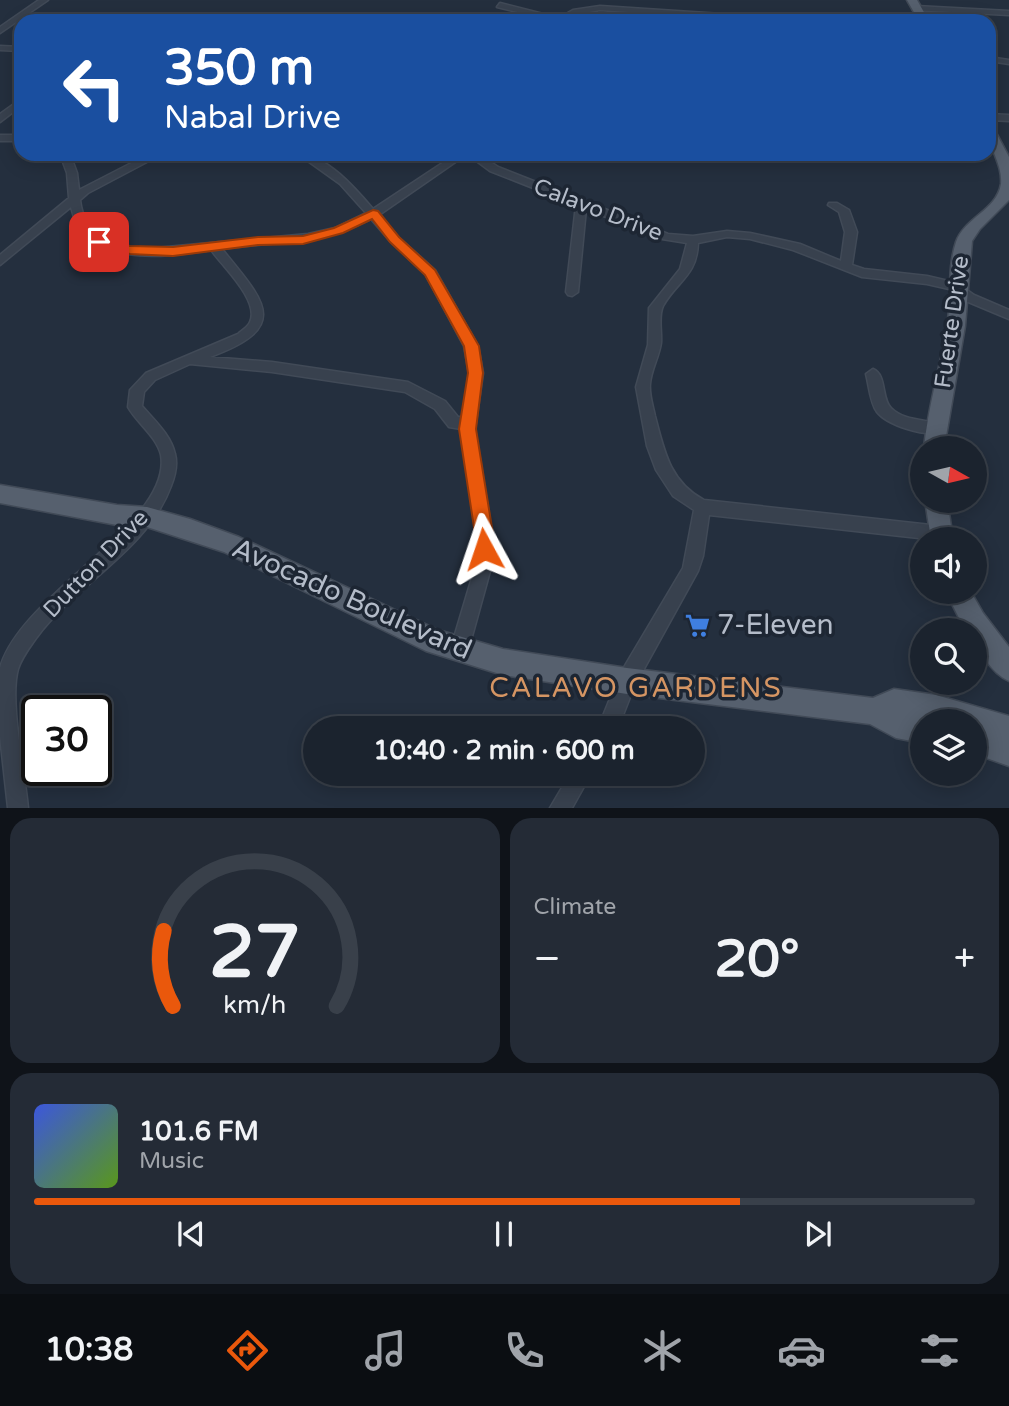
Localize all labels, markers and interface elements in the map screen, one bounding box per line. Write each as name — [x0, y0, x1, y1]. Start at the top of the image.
text: 350 m — [164, 39, 314, 98]
icon: left — [49, 42, 140, 133]
text: Nabal Drive — [164, 99, 341, 137]
street label: Calavo Drive — [529, 173, 667, 247]
pin — [69, 212, 129, 272]
icon: arrive — [80, 223, 118, 261]
street label: Fuerte Drive — [929, 254, 975, 390]
north arrow — [910, 436, 987, 513]
map controls — [910, 436, 987, 786]
street label: Dutton Drive — [38, 504, 154, 624]
position arrow — [447, 512, 521, 586]
button: sound — [910, 527, 987, 604]
street label: Avocado Boulevard — [227, 531, 477, 667]
place label: 7-Eleven — [717, 608, 834, 642]
supermarket icon: 7-Eleven — [683, 611, 711, 639]
button: search — [910, 618, 987, 695]
district label: CALAVO GARDENS — [489, 671, 783, 705]
speed limit sign: 30 — [21, 695, 112, 786]
button: layers — [910, 709, 987, 786]
text: 10:40 · 2 min · 600 m — [373, 735, 635, 766]
text: Climate — [534, 893, 616, 921]
text: 27 — [209, 910, 300, 998]
text: 20° — [715, 928, 800, 991]
text: − — [534, 936, 561, 982]
text: + — [954, 936, 975, 982]
text: km/h — [223, 990, 286, 1020]
text: 101.6 FM — [139, 1116, 259, 1147]
text: Music — [139, 1147, 204, 1175]
icon: previous — [172, 1215, 210, 1253]
icon: pause — [485, 1215, 523, 1253]
icon: next — [799, 1215, 837, 1253]
icon: directions — [223, 1326, 272, 1375]
icon: music — [361, 1326, 410, 1375]
icon: phone — [500, 1326, 549, 1375]
icon: climate — [638, 1326, 687, 1375]
icon: car — [777, 1326, 826, 1375]
icon: filters — [915, 1326, 964, 1375]
text: 10:38 — [45, 1331, 133, 1369]

